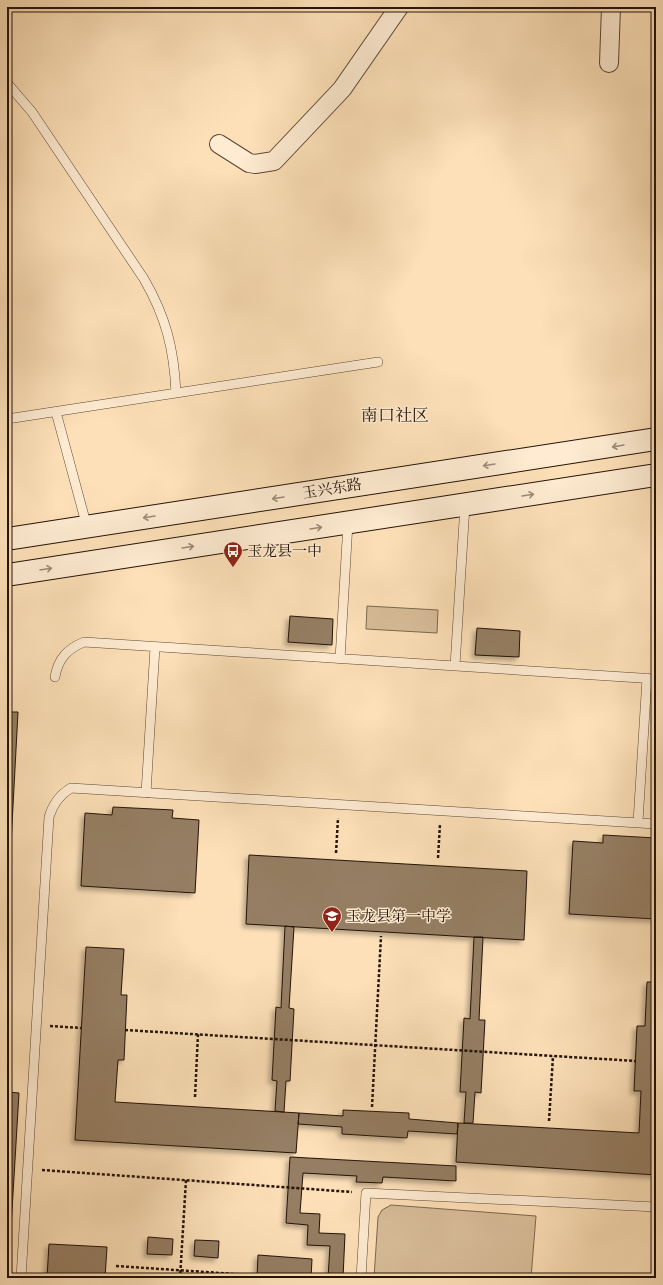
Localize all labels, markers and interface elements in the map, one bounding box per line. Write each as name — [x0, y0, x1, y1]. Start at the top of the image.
district label: 南口社区 — [361, 405, 429, 427]
one-way arrow — [611, 442, 624, 450]
one-way arrow — [483, 461, 496, 469]
street label: 玉兴东路 — [301, 475, 363, 503]
one-way arrow — [521, 491, 534, 499]
one-way arrow — [271, 494, 284, 502]
one-way arrow — [143, 513, 156, 521]
one-way arrow — [310, 524, 323, 532]
bus stop icon: 玉龙县一中 — [222, 540, 244, 568]
place label: 玉龙县一中 — [247, 542, 322, 561]
one-way arrow — [181, 543, 194, 551]
one-way arrow — [39, 565, 52, 573]
school or university icon: 玉龙县第一中学 — [321, 905, 343, 933]
place label: 玉龙县第一中学 — [346, 907, 451, 926]

